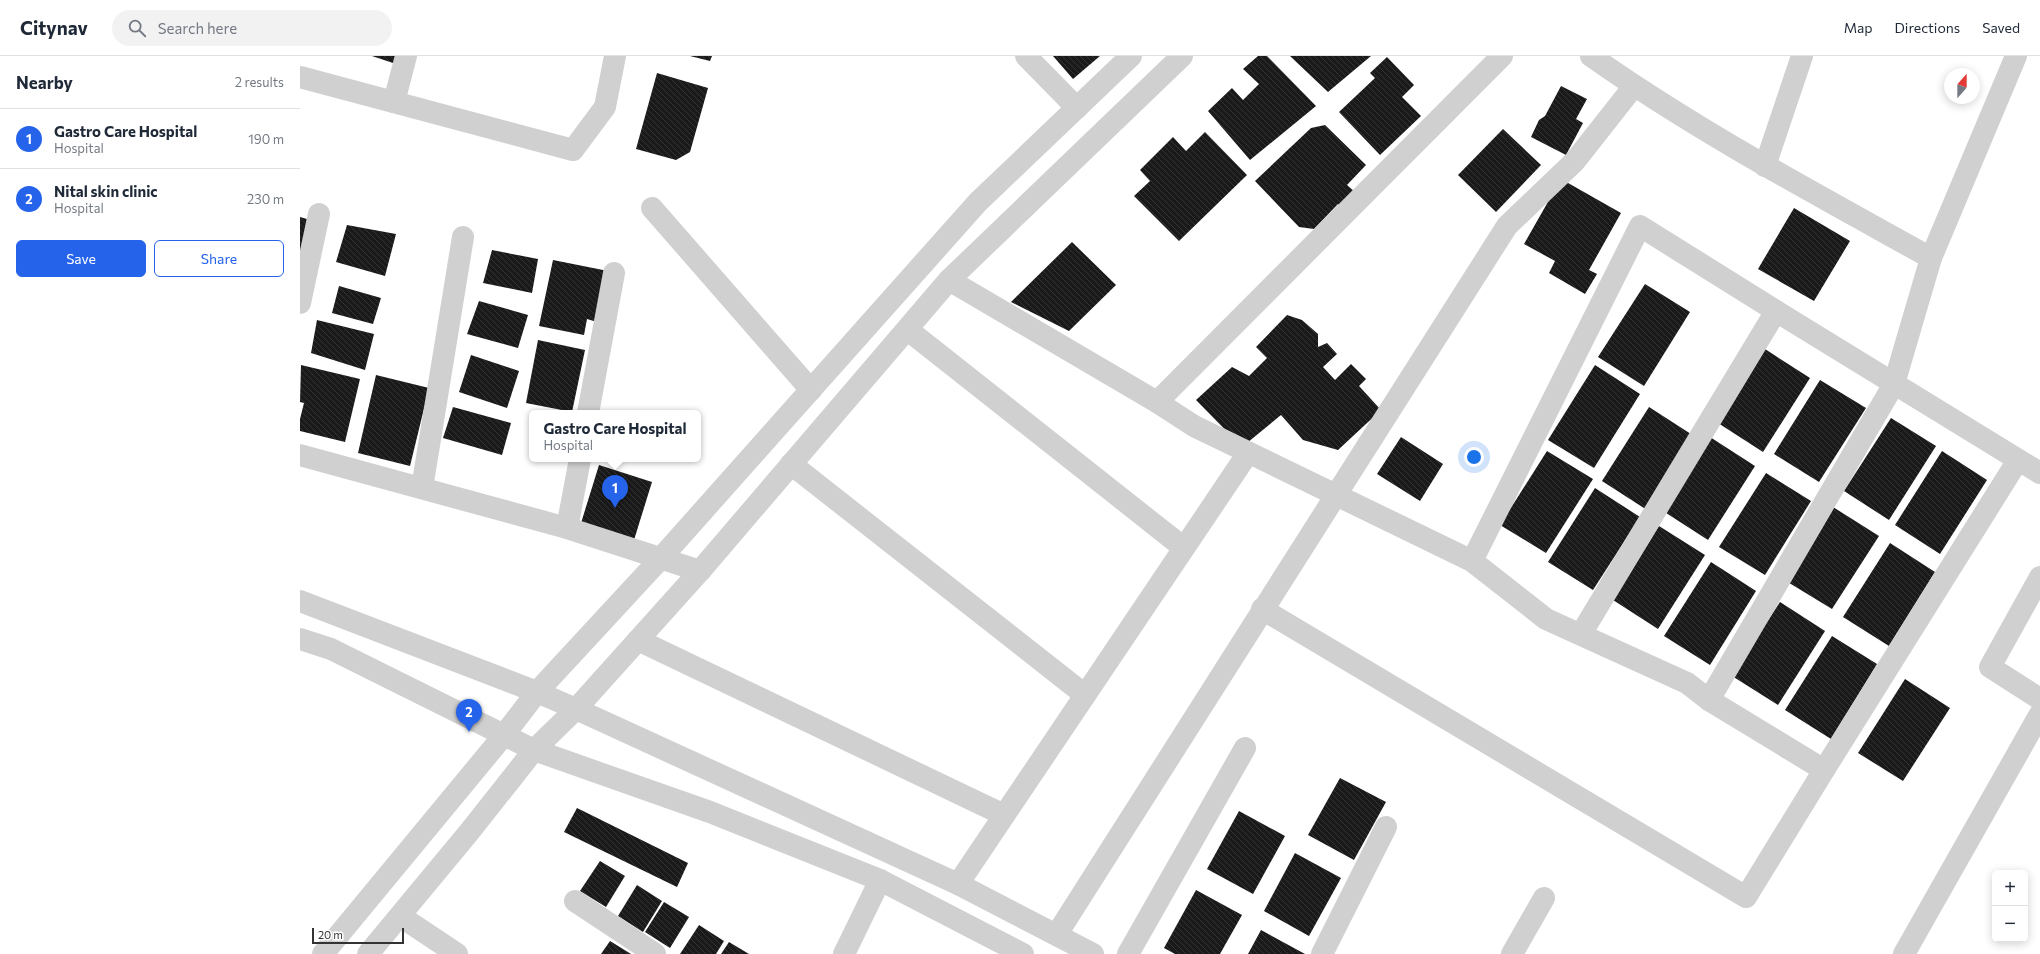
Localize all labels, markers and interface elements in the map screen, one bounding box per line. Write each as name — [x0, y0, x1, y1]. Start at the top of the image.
search box — [112, 10, 392, 46]
text: Citynav — [20, 16, 88, 39]
icon: search — [126, 17, 148, 39]
text: Search here — [158, 19, 237, 37]
text: Map — [1844, 19, 1873, 36]
text: Directions — [1895, 19, 1960, 36]
text: Saved — [1982, 19, 2020, 36]
north arrow — [1944, 68, 1980, 104]
text: Nearby — [16, 72, 73, 93]
text: 2 results — [235, 74, 284, 90]
text: Gastro Care Hospital — [54, 122, 197, 140]
text: 1 — [26, 131, 32, 147]
text: 190 m — [248, 131, 284, 147]
text: Hospital — [54, 140, 104, 156]
text: Nital skin clinic — [54, 182, 158, 200]
text: 2 — [25, 191, 33, 207]
text: 230 m — [247, 191, 284, 207]
text: Hospital — [54, 200, 104, 216]
button: Save — [16, 240, 146, 277]
button: Share — [154, 240, 284, 277]
popup — [529, 410, 701, 462]
text: Gastro Care Hospital — [543, 419, 687, 437]
text: Hospital — [543, 437, 593, 453]
your location — [1464, 447, 1484, 467]
pin: 1 — [602, 475, 628, 508]
pin: 2 — [456, 699, 482, 732]
map controls — [1992, 870, 2028, 942]
button: + — [1992, 870, 2028, 906]
button: − — [1992, 906, 2028, 942]
scale bar — [312, 926, 404, 945]
text: 20 m — [318, 928, 343, 941]

